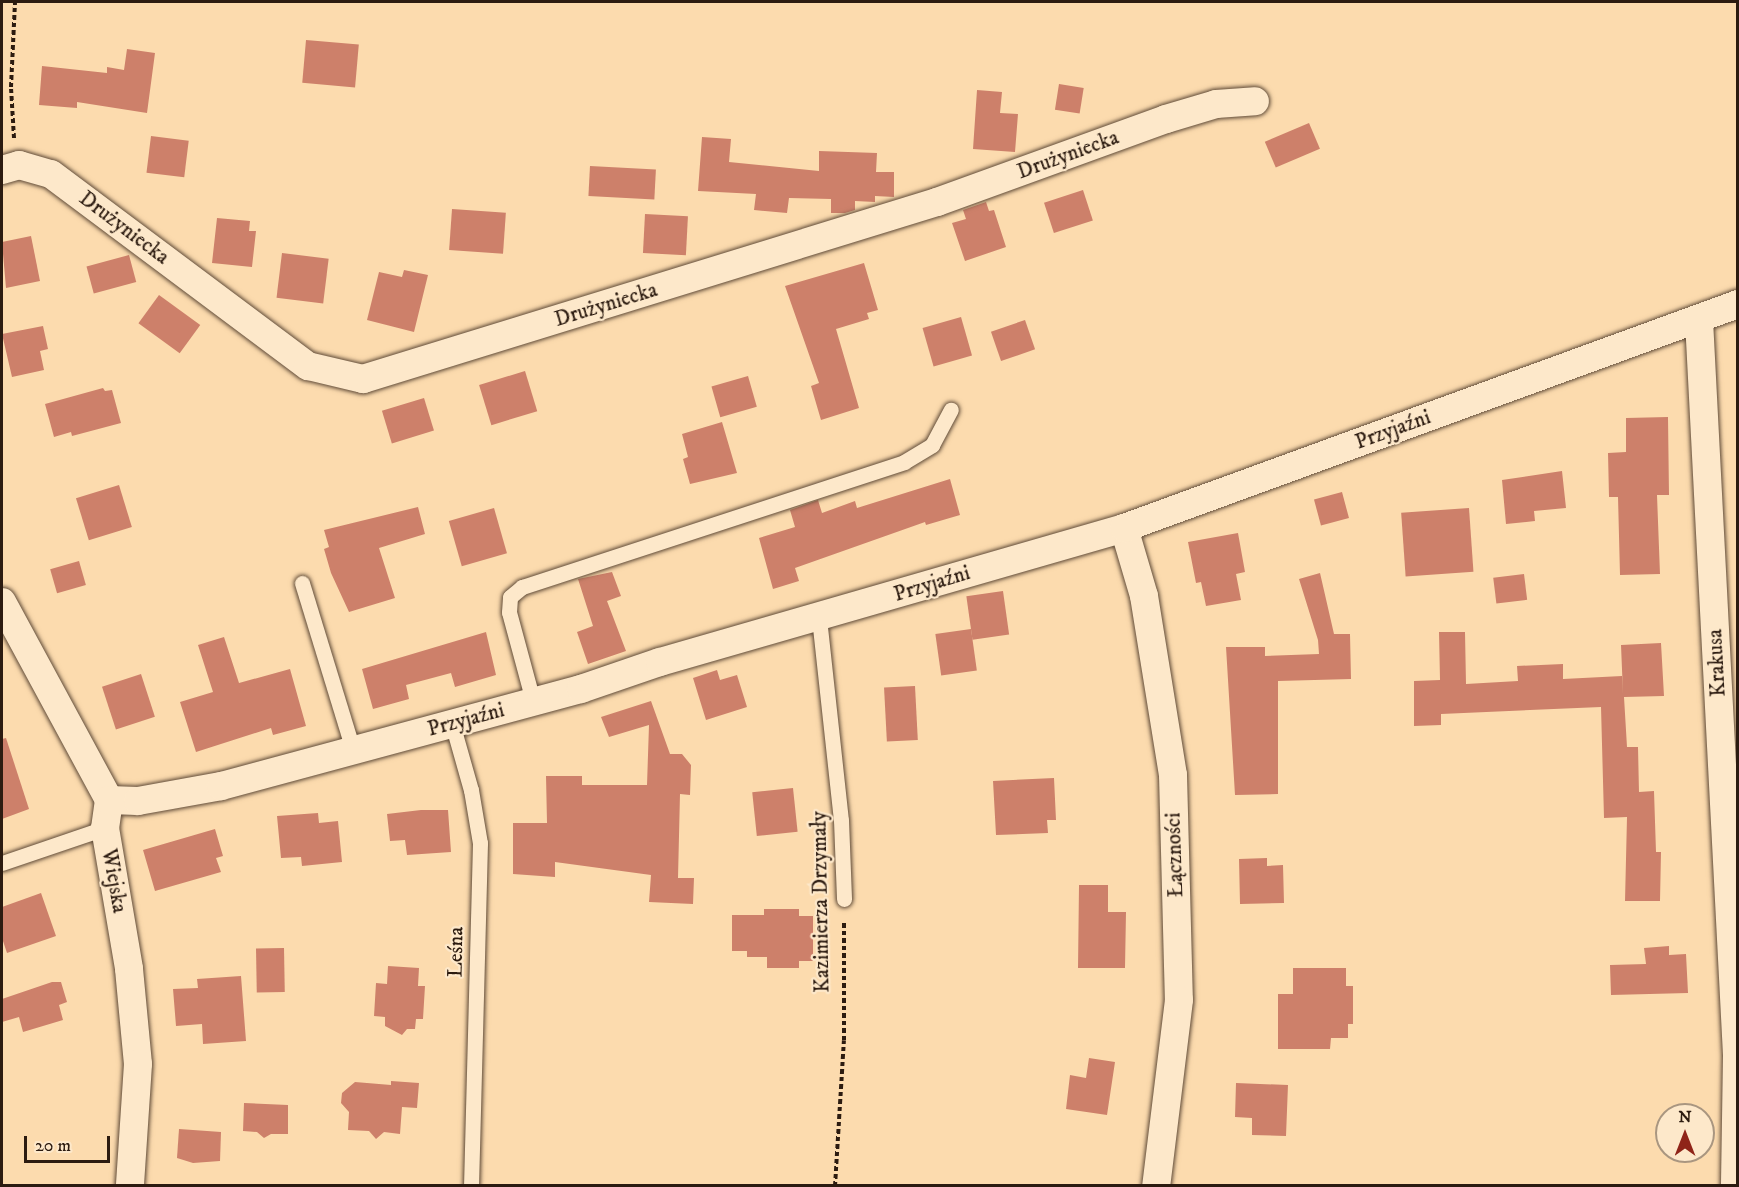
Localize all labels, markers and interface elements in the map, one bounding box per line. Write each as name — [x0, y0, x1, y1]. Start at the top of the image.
street label: Drużyniecka — [1014, 125, 1122, 185]
street label: Drużyniecka — [74, 186, 174, 270]
street label: Drużyniecka — [552, 277, 660, 333]
street label: Przyjaźni — [1352, 405, 1434, 455]
street label: Przyjaźni — [891, 560, 973, 608]
street label: Krakusa — [1703, 628, 1731, 698]
street label: Przyjaźni — [425, 698, 507, 742]
street label: Kazimierza Drzymały — [807, 811, 835, 993]
street label: Łączności — [1161, 812, 1189, 898]
street label: Wiejska — [96, 847, 132, 915]
street label: Leśna — [443, 926, 469, 978]
north arrow — [1655, 1103, 1715, 1163]
text: N — [1678, 1107, 1692, 1127]
scale bar — [27, 1124, 112, 1162]
text: 20 m — [35, 1135, 71, 1157]

